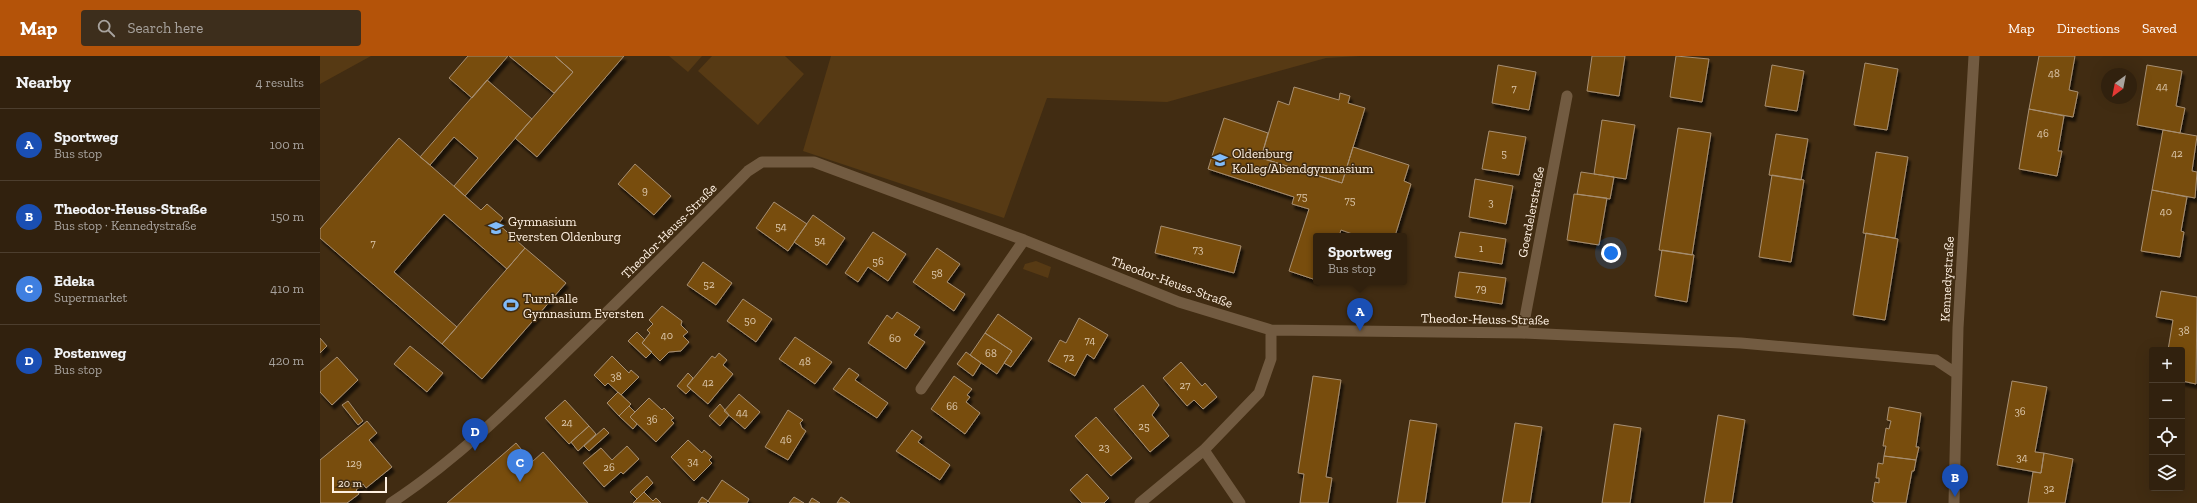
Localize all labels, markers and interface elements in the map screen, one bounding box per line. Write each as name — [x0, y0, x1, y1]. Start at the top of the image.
search box — [81, 10, 361, 46]
text: Map — [20, 17, 57, 40]
icon: search — [95, 17, 117, 39]
text: Search here — [127, 19, 203, 37]
text: Map — [2008, 20, 2035, 37]
text: Directions — [2057, 20, 2120, 37]
text: Saved — [2142, 20, 2177, 37]
house number: 48 — [2048, 67, 2060, 80]
north arrow — [2101, 68, 2137, 104]
text: Nearby — [16, 72, 71, 92]
text: 4 results — [256, 75, 304, 90]
house number: 44 — [2156, 80, 2168, 93]
house number: 7 — [1511, 82, 1517, 95]
house number: 46 — [2037, 127, 2049, 140]
text: Sportweg — [54, 128, 118, 146]
text: A — [25, 137, 33, 152]
text: 100 m — [270, 137, 304, 152]
text: Bus stop — [54, 146, 102, 161]
place label: Oldenburg Kolleg/Abendgymnasium — [1232, 146, 1374, 176]
house number: 5 — [1501, 147, 1507, 160]
house number: 42 — [2171, 147, 2183, 160]
school or university icon: Oldenburg Kolleg/Abendgymnasium — [1211, 151, 1229, 169]
street label: Goerdelerstraße — [1515, 165, 1547, 259]
street label: Theodor-Heuss-Straße — [618, 180, 720, 282]
house number: 9 — [642, 184, 648, 197]
house number: 75 — [1297, 190, 1308, 203]
house number: 75 — [1345, 194, 1356, 207]
house number: 3 — [1488, 196, 1494, 209]
text: Theodor-Heuss-Straße — [54, 200, 207, 218]
house number: 40 — [2160, 205, 2172, 218]
text: B — [25, 209, 33, 224]
text: 150 m — [271, 209, 304, 224]
place label: Gymnasium Eversten Oldenburg — [508, 214, 621, 244]
text: Bus stop · Kennedystraße — [54, 218, 196, 233]
school or university icon: Gymnasium Eversten Oldenburg — [487, 219, 505, 237]
house number: 54 — [775, 220, 787, 233]
popup — [1313, 233, 1407, 285]
house number: 54 — [814, 234, 826, 247]
street label: Kennedystraße — [1937, 236, 1957, 322]
house number: 7 — [370, 237, 376, 250]
house number: 1 — [1479, 242, 1484, 255]
house number: 73 — [1193, 243, 1203, 256]
text: Sportweg — [1328, 243, 1392, 261]
your location — [1601, 243, 1621, 263]
street label: Theodor-Heuss-Straße — [1109, 253, 1235, 311]
house number: 56 — [872, 255, 884, 268]
text: Bus stop — [1328, 261, 1376, 276]
house number: 58 — [931, 267, 943, 280]
text: Edeka — [54, 272, 95, 290]
house number: 52 — [703, 278, 715, 291]
text: C — [25, 281, 33, 296]
text: 410 m — [270, 281, 304, 296]
house number: 79 — [1475, 282, 1487, 295]
text: Supermarket — [54, 290, 127, 305]
place label: Turnhalle Gymnasium Eversten — [523, 291, 645, 321]
sports icon: Turnhalle Gymnasium Eversten — [502, 296, 520, 314]
pin: A — [1347, 298, 1373, 331]
street label: Theodor-Heuss-Straße — [1421, 310, 1549, 328]
house number: 50 — [744, 314, 756, 327]
house number: 38 — [2178, 324, 2190, 337]
house number: 40 — [661, 329, 673, 342]
house number: 60 — [889, 332, 901, 345]
house number: 74 — [1085, 334, 1095, 347]
text: Postenweg — [54, 344, 126, 362]
house number: 68 — [985, 347, 997, 360]
map controls — [2149, 347, 2185, 491]
button: + — [2149, 347, 2185, 383]
house number: 72 — [1064, 351, 1075, 364]
text: D — [24, 353, 34, 368]
text: 420 m — [269, 353, 304, 368]
house number: 48 — [799, 355, 811, 368]
text: Bus stop — [54, 362, 102, 377]
house number: 38 — [610, 370, 622, 383]
house number: 42 — [702, 376, 714, 389]
house number: 27 — [1180, 379, 1190, 392]
button: − — [2149, 383, 2185, 419]
house number: 66 — [946, 400, 958, 413]
house number: 36 — [2014, 405, 2026, 418]
house number: 44 — [736, 406, 748, 419]
house number: 36 — [646, 413, 658, 426]
house number: 24 — [561, 416, 573, 429]
pin: D — [462, 418, 488, 451]
button: locate — [2149, 419, 2185, 455]
house number: 25 — [1138, 420, 1150, 433]
house number: 46 — [780, 433, 792, 446]
house number: 23 — [1098, 441, 1110, 454]
pin: C — [507, 449, 533, 482]
house number: 34 — [2016, 451, 2028, 464]
house number: 34 — [687, 455, 699, 468]
button: layers — [2149, 455, 2185, 491]
house number: 129 — [346, 457, 362, 470]
house number: 26 — [603, 461, 615, 474]
pin: B — [1942, 464, 1968, 497]
scale bar — [332, 475, 387, 494]
text: 20 m — [338, 477, 362, 490]
house number: 32 — [2043, 482, 2055, 495]

